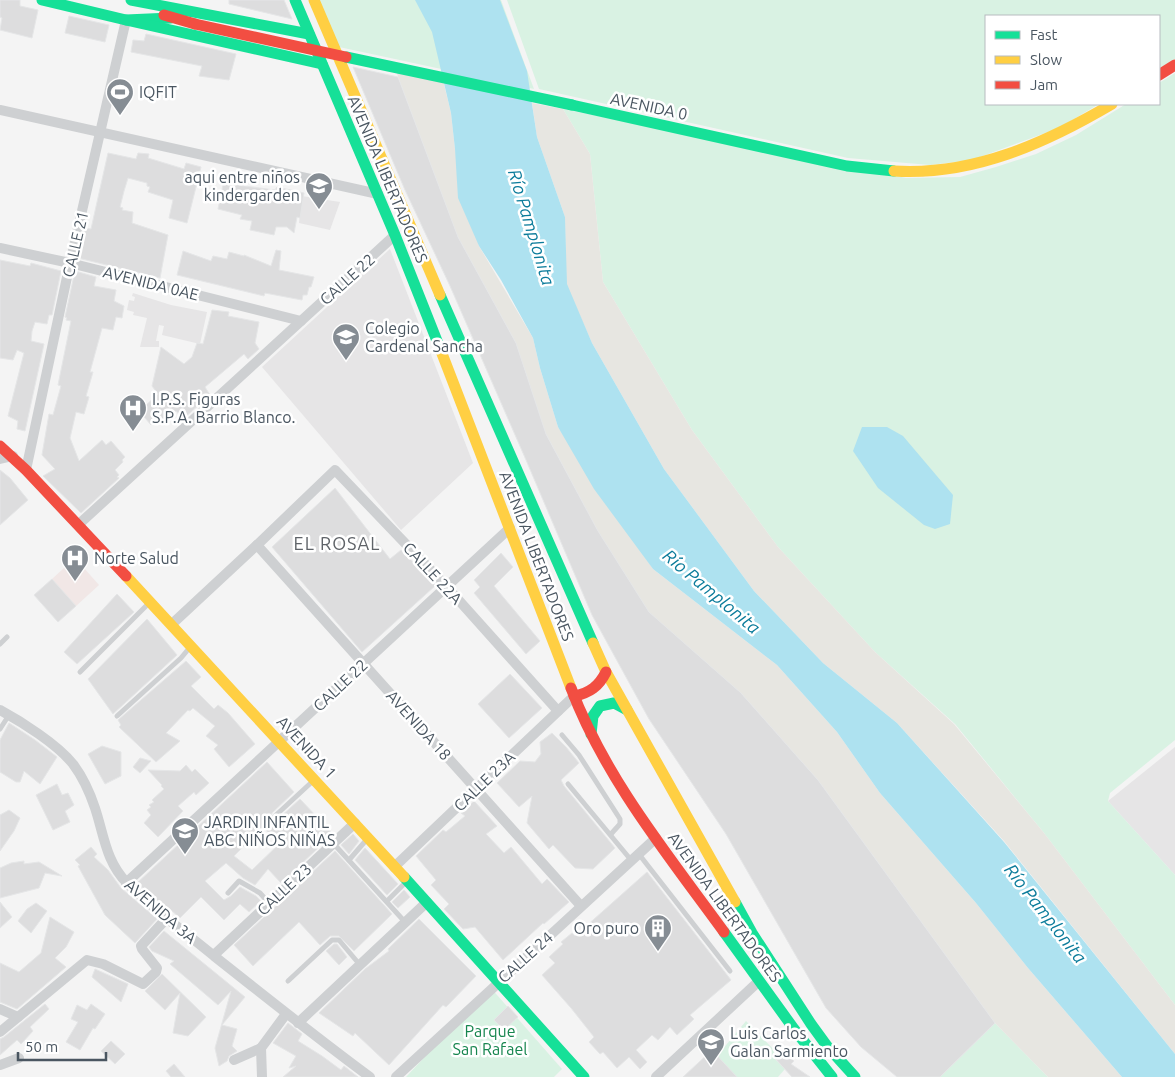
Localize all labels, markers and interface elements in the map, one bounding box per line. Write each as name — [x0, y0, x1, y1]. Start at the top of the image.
legend — [985, 15, 1160, 105]
text: Fast — [1030, 26, 1058, 43]
text: Slow — [1030, 51, 1063, 68]
text: Jam — [1030, 76, 1058, 93]
sports icon: IQFIT — [105, 77, 135, 116]
place label: IQFIT — [139, 83, 177, 101]
street label: AVENIDA 0 — [609, 89, 689, 123]
street label: AVENIDA LIBERTADORES — [345, 93, 431, 265]
water label: Río Pamplonita — [505, 167, 559, 288]
place label: aqui entre niños kindergarden — [184, 168, 300, 204]
school or university icon: aqui entre niños kindergarden — [304, 171, 334, 210]
street label: CALLE 21 — [59, 209, 91, 279]
street label: CALLE 22 — [316, 250, 378, 308]
street label: AVENIDA 0AE — [101, 262, 201, 304]
place label: Colegio Cardenal Sancha — [365, 319, 483, 355]
school or university icon: Colegio Cardenal Sancha — [331, 322, 361, 361]
place label: I.P.S. Figuras S.P.A. Barrio Blanco. — [152, 390, 295, 426]
hospital icon: I.P.S. Figuras S.P.A. Barrio Blanco. — [118, 393, 148, 432]
street label: AVENIDA LIBERTADORES — [496, 469, 578, 643]
district label: EL ROSAL — [294, 533, 380, 553]
street label: CALLE 22A — [400, 538, 467, 608]
hospital icon: Norte Salud — [60, 543, 90, 582]
water label: Río Pamplonita — [660, 545, 765, 637]
place label: Norte Salud — [94, 549, 179, 567]
street label: CALLE 22 — [309, 655, 371, 715]
street label: AVENIDA 18 — [383, 686, 455, 764]
street label: AVENIDA 1 — [274, 712, 340, 782]
street label: CALLE 23A — [450, 747, 519, 815]
place label: JARDIN INFANTIL ABC NIÑOS NIÑAS — [204, 813, 335, 849]
school or university icon: JARDIN INFANTIL ABC NIÑOS NIÑAS — [170, 816, 200, 855]
street label: AVENIDA LIBERTADORES — [665, 829, 785, 985]
street label: CALLE 23 — [253, 859, 315, 919]
water label: Río Pamplonita — [1001, 860, 1091, 967]
street label: AVENIDA 3A — [122, 875, 201, 947]
building icon: Oro puro — [643, 913, 673, 952]
place label: Oro puro — [574, 919, 639, 937]
street label: CALLE 24 — [494, 928, 556, 986]
park label: Parque San Rafael — [453, 1022, 527, 1058]
place label: Luis Carlos Galan Sarmiento — [730, 1024, 848, 1060]
school or university icon: Luis Carlos Galan Sarmiento — [696, 1027, 726, 1066]
scale bar — [18, 1030, 105, 1062]
text: 50 m — [25, 1038, 58, 1055]

